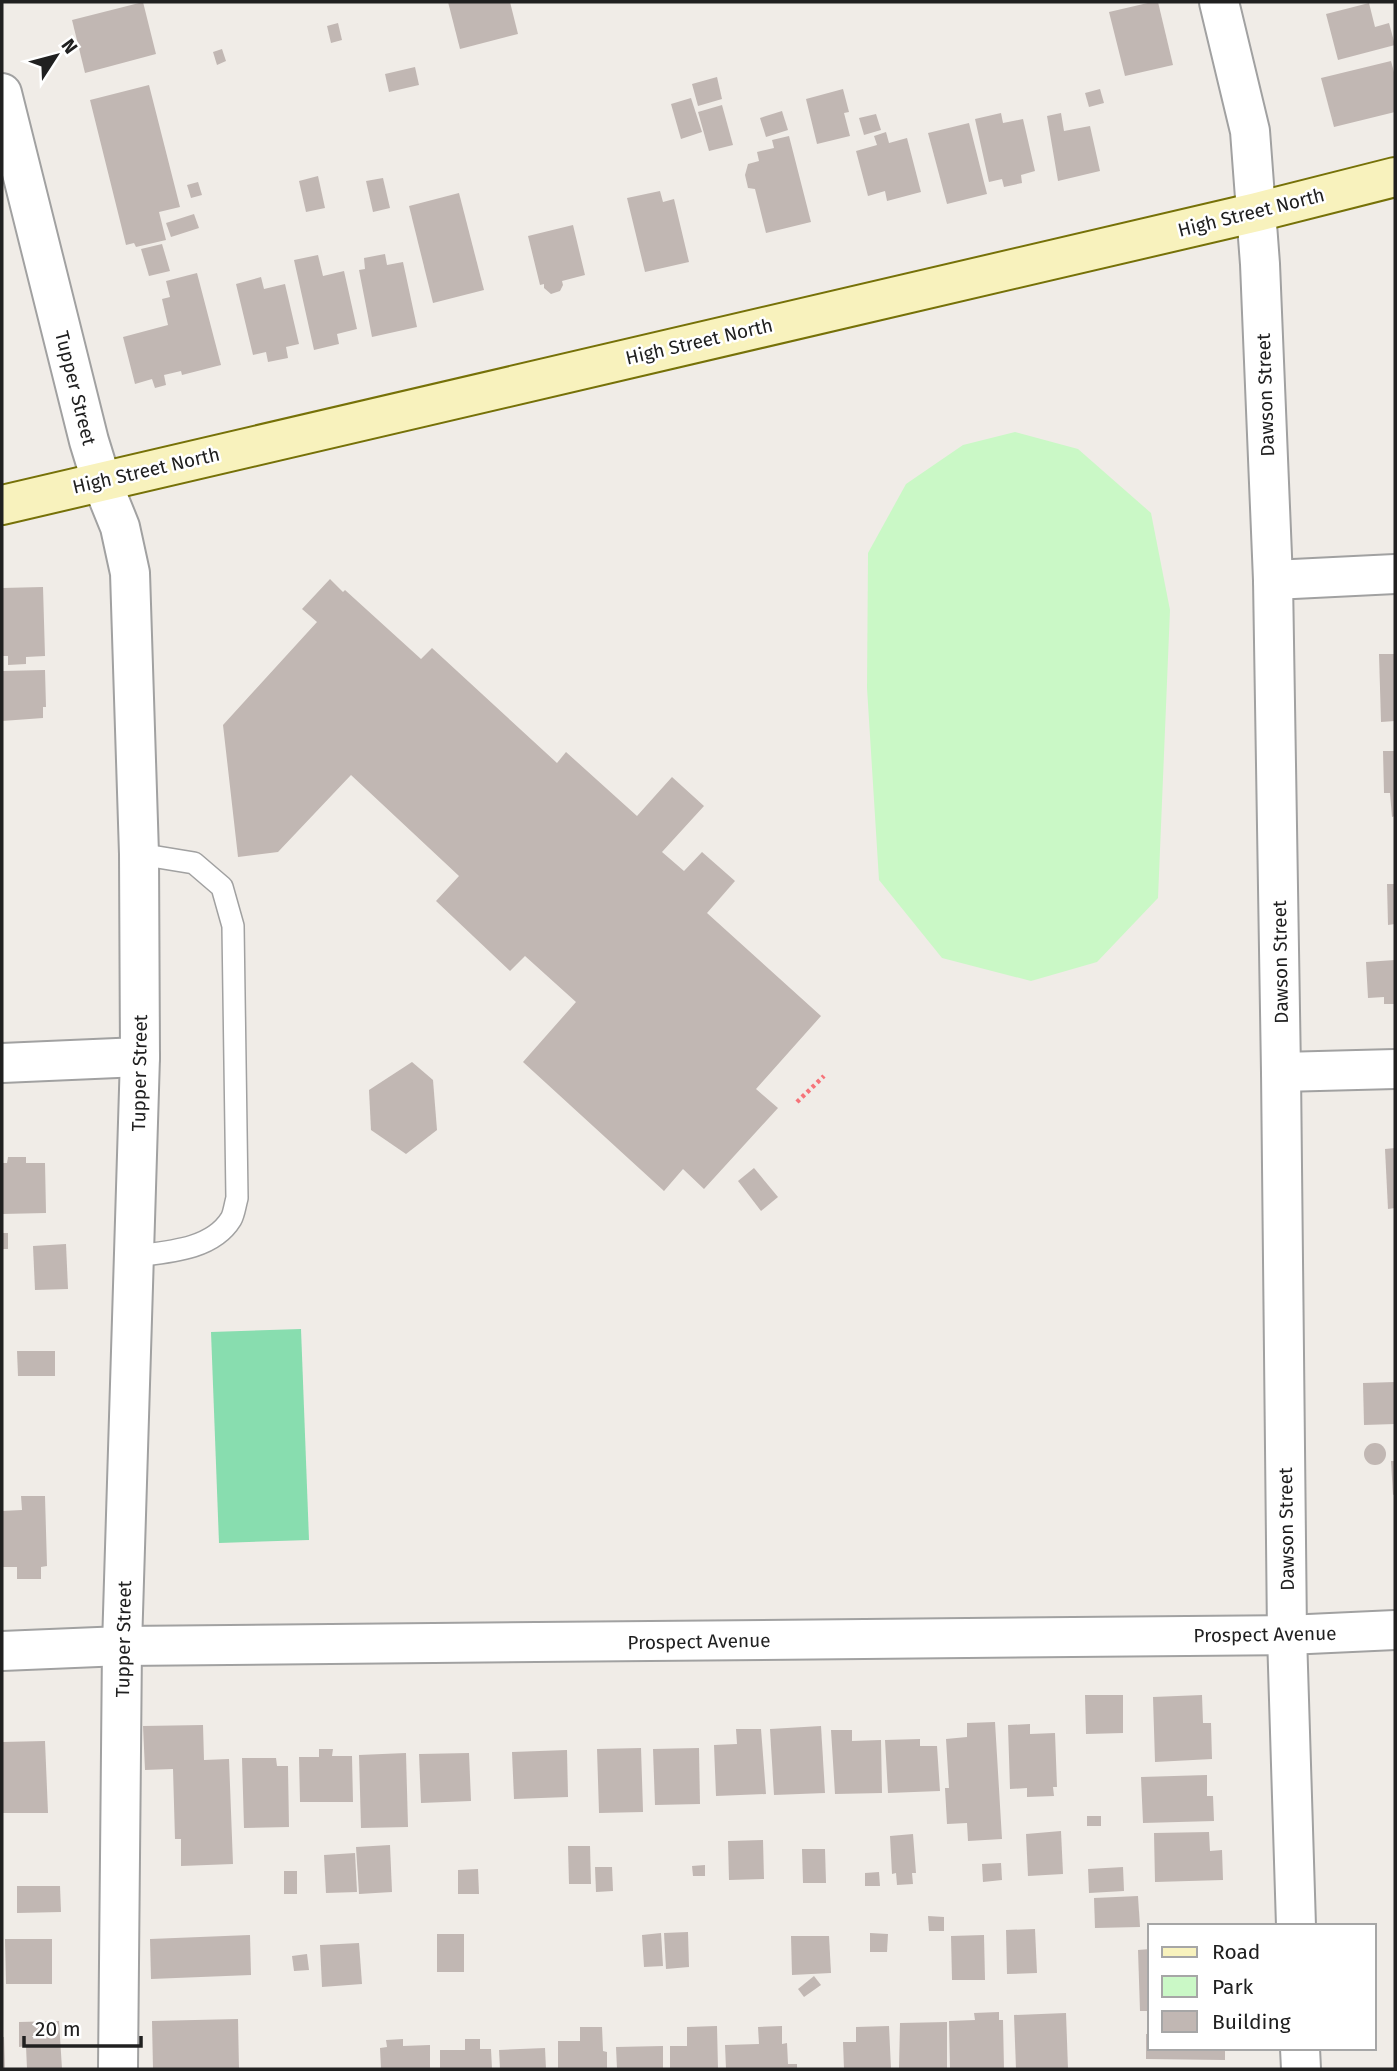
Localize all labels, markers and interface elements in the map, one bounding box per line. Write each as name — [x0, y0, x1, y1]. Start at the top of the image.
north arrow — [21, 21, 91, 91]
text: N — [56, 34, 82, 58]
street label: High Street North — [1175, 183, 1327, 242]
street label: High Street North — [623, 313, 775, 370]
street label: Tupper Street — [50, 329, 101, 448]
street label: Dawson Street — [1252, 333, 1279, 457]
street label: High Street North — [70, 442, 222, 499]
street label: Dawson Street — [1268, 900, 1293, 1024]
street label: Tupper Street — [127, 1014, 152, 1132]
street label: Dawson Street — [1274, 1467, 1299, 1591]
street label: Tupper Street — [111, 1580, 136, 1698]
street label: Prospect Avenue — [1193, 1622, 1337, 1647]
street label: Prospect Avenue — [627, 1629, 771, 1654]
legend — [1148, 1924, 1376, 2050]
text: Road — [1212, 1939, 1260, 1965]
text: Park — [1212, 1974, 1254, 2000]
scale bar — [24, 2004, 142, 2048]
text: Building — [1212, 2009, 1291, 2035]
text: 20 m — [35, 2016, 81, 2042]

